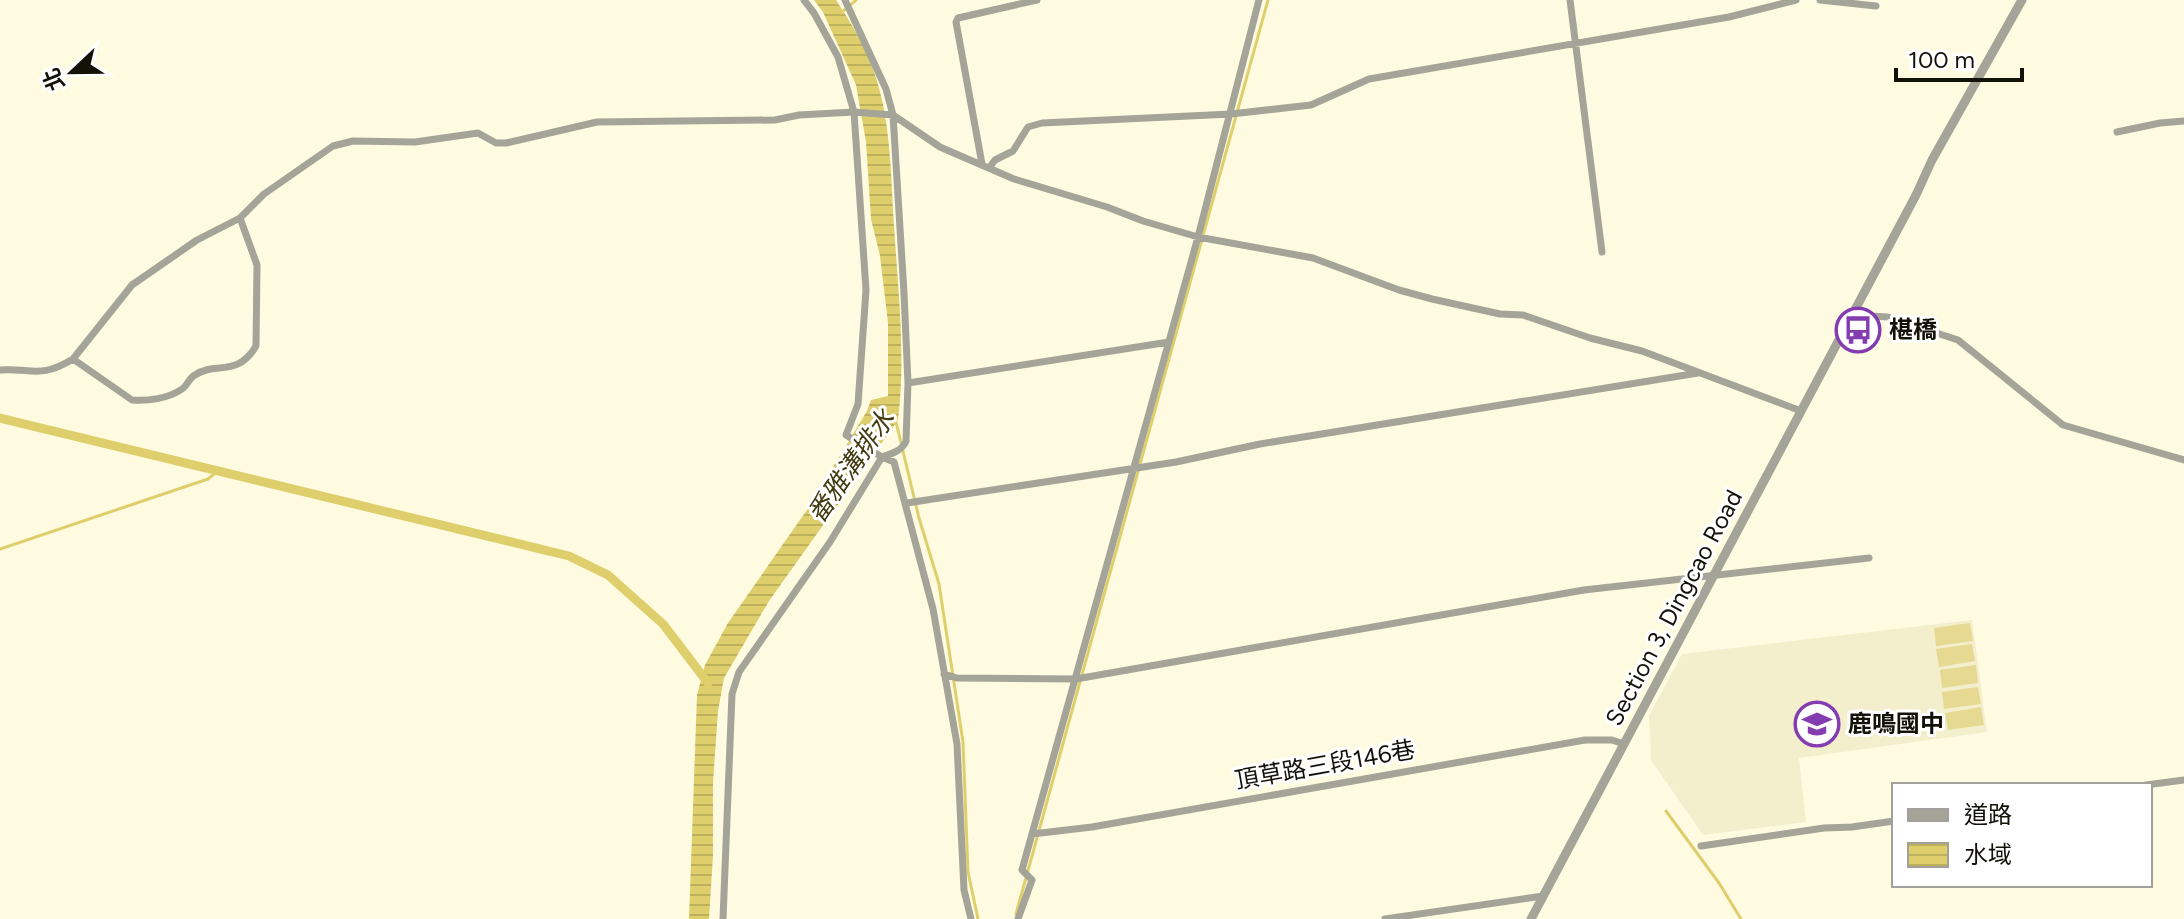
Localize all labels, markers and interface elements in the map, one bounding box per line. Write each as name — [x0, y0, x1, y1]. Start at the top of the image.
north arrow — [32, 32, 112, 112]
scale bar — [1896, 32, 2022, 82]
text: 100 m — [1908, 45, 1975, 74]
text: 北 — [37, 64, 71, 95]
bus stop icon: 椹橋 — [1834, 306, 1882, 354]
place label: 椹橋 — [1889, 315, 1937, 344]
water label: 番雅溝排水 — [801, 403, 902, 528]
street label: Section 3, Dingcao Road — [1599, 485, 1748, 731]
school or university icon: 鹿鳴國中 — [1793, 700, 1841, 748]
place label: 鹿鳴國中 — [1848, 709, 1944, 738]
street label: 頂草路三段146巷 — [1233, 734, 1417, 795]
legend — [1892, 783, 2152, 887]
text: 道路 — [1964, 800, 2012, 829]
text: 水域 — [1964, 840, 2012, 869]

